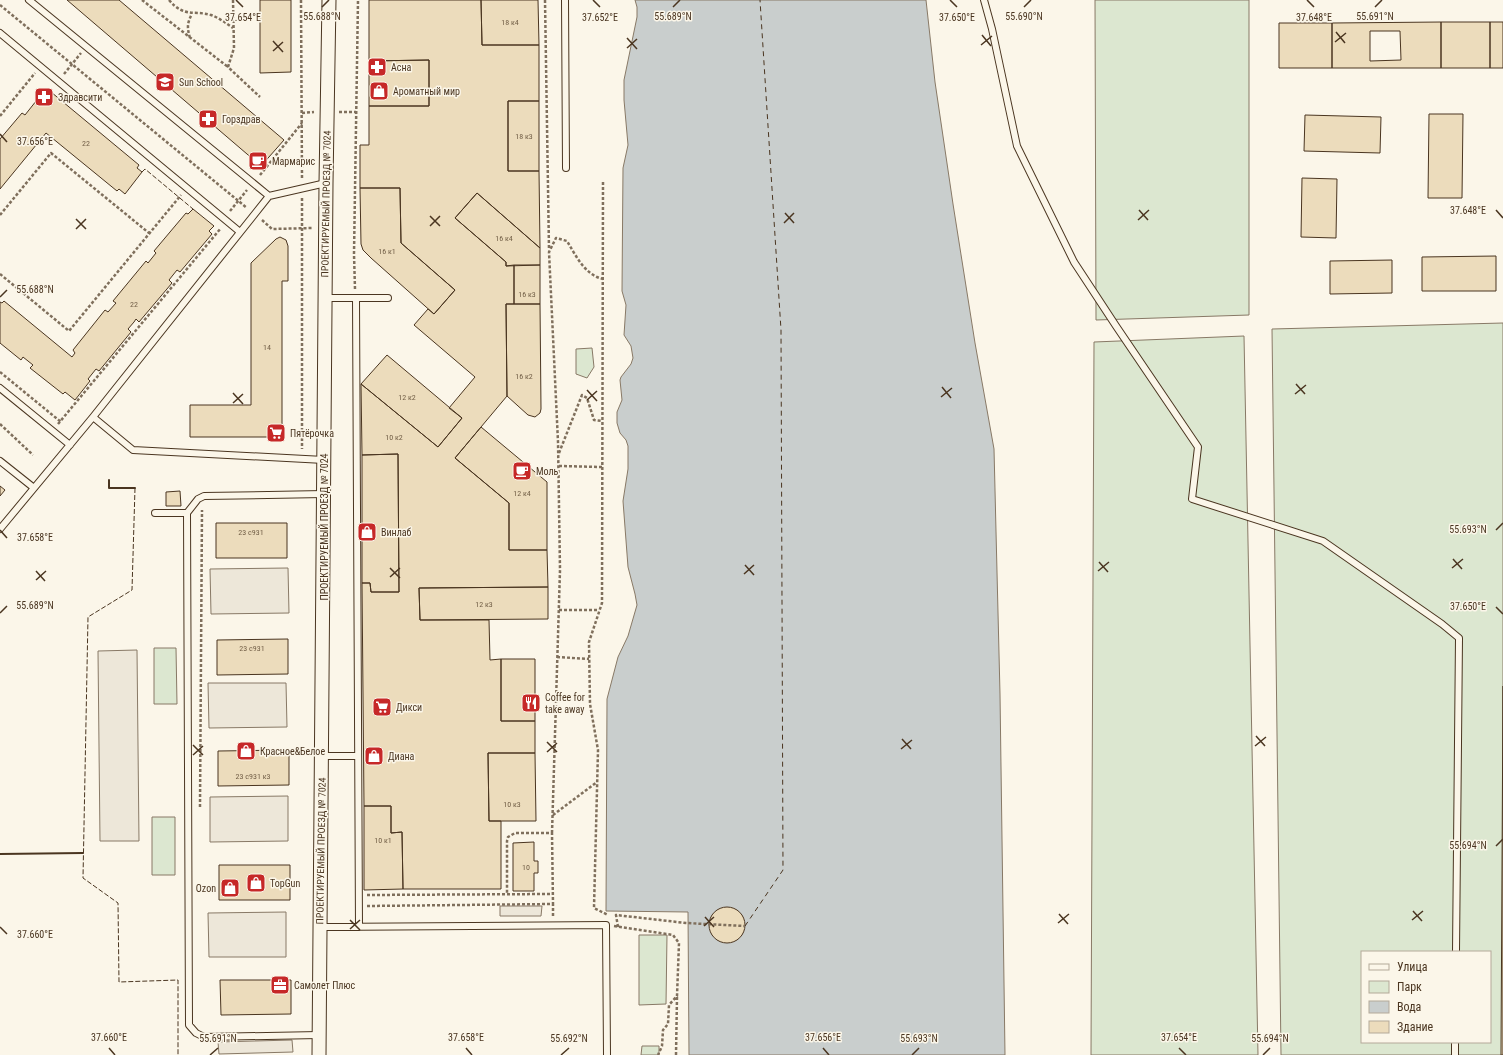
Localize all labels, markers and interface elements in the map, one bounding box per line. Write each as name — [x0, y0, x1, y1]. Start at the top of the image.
text: 55.688°N — [303, 11, 341, 22]
text: 55.689°N — [654, 11, 692, 22]
text: 55.690°N — [1005, 11, 1043, 22]
text: 55.691°N — [1356, 11, 1394, 22]
text: 37.654°E — [225, 12, 261, 23]
text: 37.652°E — [582, 12, 618, 23]
text: 37.650°E — [939, 12, 975, 23]
text: 37.648°E — [1296, 12, 1332, 23]
house number: 18 к4 — [501, 18, 519, 27]
pharmacy icon: Асна — [366, 56, 388, 78]
place label: Асна — [391, 62, 411, 73]
school or university icon: Sun School — [154, 71, 176, 93]
place label: Sun School — [179, 77, 223, 88]
shop icon: Ароматный мир — [368, 80, 390, 102]
pharmacy icon: Здравсити — [33, 86, 55, 108]
place label: Ароматный мир — [393, 86, 460, 97]
place label: Здравсити — [58, 92, 102, 103]
pharmacy icon: Горздрав — [197, 108, 219, 130]
place label: Горздрав — [222, 114, 261, 125]
street label: ПРОЕКТИРУЕМЫЙ ПРОЕЗД № 7024 — [318, 130, 333, 278]
house number: 18 к3 — [515, 132, 533, 141]
text: 37.656°E — [17, 136, 53, 147]
house number: 22 — [82, 139, 90, 148]
cafe icon: Мармарис — [247, 150, 269, 172]
place label: Мармарис — [272, 156, 316, 167]
text: 37.648°E — [1450, 205, 1486, 216]
house number: 16 к4 — [495, 234, 513, 243]
house number: 16 к1 — [378, 247, 396, 256]
text: 55.688°N — [16, 284, 54, 295]
house number: 16 к3 — [518, 290, 536, 299]
house number: 22 — [130, 300, 138, 309]
house number: 14 — [263, 343, 271, 352]
house number: 16 к2 — [515, 372, 533, 381]
house number: 12 к2 — [398, 393, 416, 402]
supermarket icon: Пятёрочка — [265, 422, 287, 444]
place label: Пятёрочка — [290, 428, 334, 439]
house number: 10 к2 — [385, 433, 403, 442]
street label: ПРОЕКТИРУЕМЫЙ ПРОЕЗД № 7024 — [318, 453, 330, 601]
cafe icon: Моль — [511, 460, 533, 482]
place label: Моль — [536, 466, 559, 477]
house number: 12 к4 — [513, 489, 531, 498]
shop icon: Винлаб — [356, 521, 378, 543]
text: 55.693°N — [1449, 524, 1487, 535]
place label: Винлаб — [381, 527, 412, 538]
house number: 23 с931 — [238, 528, 264, 537]
text: 37.658°E — [17, 532, 53, 543]
text: 55.689°N — [16, 600, 54, 611]
house number: 12 к3 — [475, 600, 493, 609]
text: 37.650°E — [1450, 601, 1486, 612]
house number: 23 с931 — [239, 644, 265, 653]
restaurant icon: Coffee for take away — [520, 692, 542, 714]
place label: Coffee for take away — [545, 692, 585, 715]
supermarket icon: Дикси — [371, 696, 393, 718]
place label: Дикси — [396, 702, 422, 713]
shop icon: Красное&Белое — [235, 740, 257, 762]
shop icon: Диана — [363, 745, 385, 767]
place label: Красное&Белое — [260, 746, 325, 757]
place label: Диана — [388, 751, 415, 762]
house number: 23 с931 к3 — [236, 772, 271, 781]
street label: ПРОЕКТИРУЕМЫЙ ПРОЕЗД № 7024 — [313, 777, 328, 925]
house number: 10 к3 — [503, 800, 521, 809]
house number: 10 к1 — [374, 836, 392, 845]
text: 55.694°N — [1449, 840, 1487, 851]
house number: 10 — [522, 863, 530, 872]
shop icon: TopGun — [245, 872, 267, 894]
shop icon: Ozon — [219, 877, 241, 899]
place label: TopGun — [270, 878, 300, 889]
place label: Ozon — [196, 883, 216, 894]
text: 37.660°E — [17, 929, 53, 940]
legend — [1361, 951, 1491, 1043]
text: Улица — [1397, 960, 1428, 974]
office icon: Самолет Плюс — [269, 974, 291, 996]
place label: Самолет Плюс — [294, 980, 356, 991]
text: Парк — [1397, 980, 1422, 994]
text: Вода — [1397, 1000, 1422, 1014]
text: Здание — [1397, 1020, 1434, 1034]
text: 37.660°E — [91, 1032, 127, 1043]
text: 37.658°E — [448, 1032, 484, 1043]
text: 37.656°E — [805, 1032, 841, 1043]
text: 37.654°E — [1161, 1032, 1197, 1043]
text: 55.691°N — [199, 1033, 237, 1044]
text: 55.692°N — [550, 1033, 588, 1044]
text: 55.693°N — [900, 1033, 938, 1044]
text: 55.694°N — [1251, 1033, 1289, 1044]

